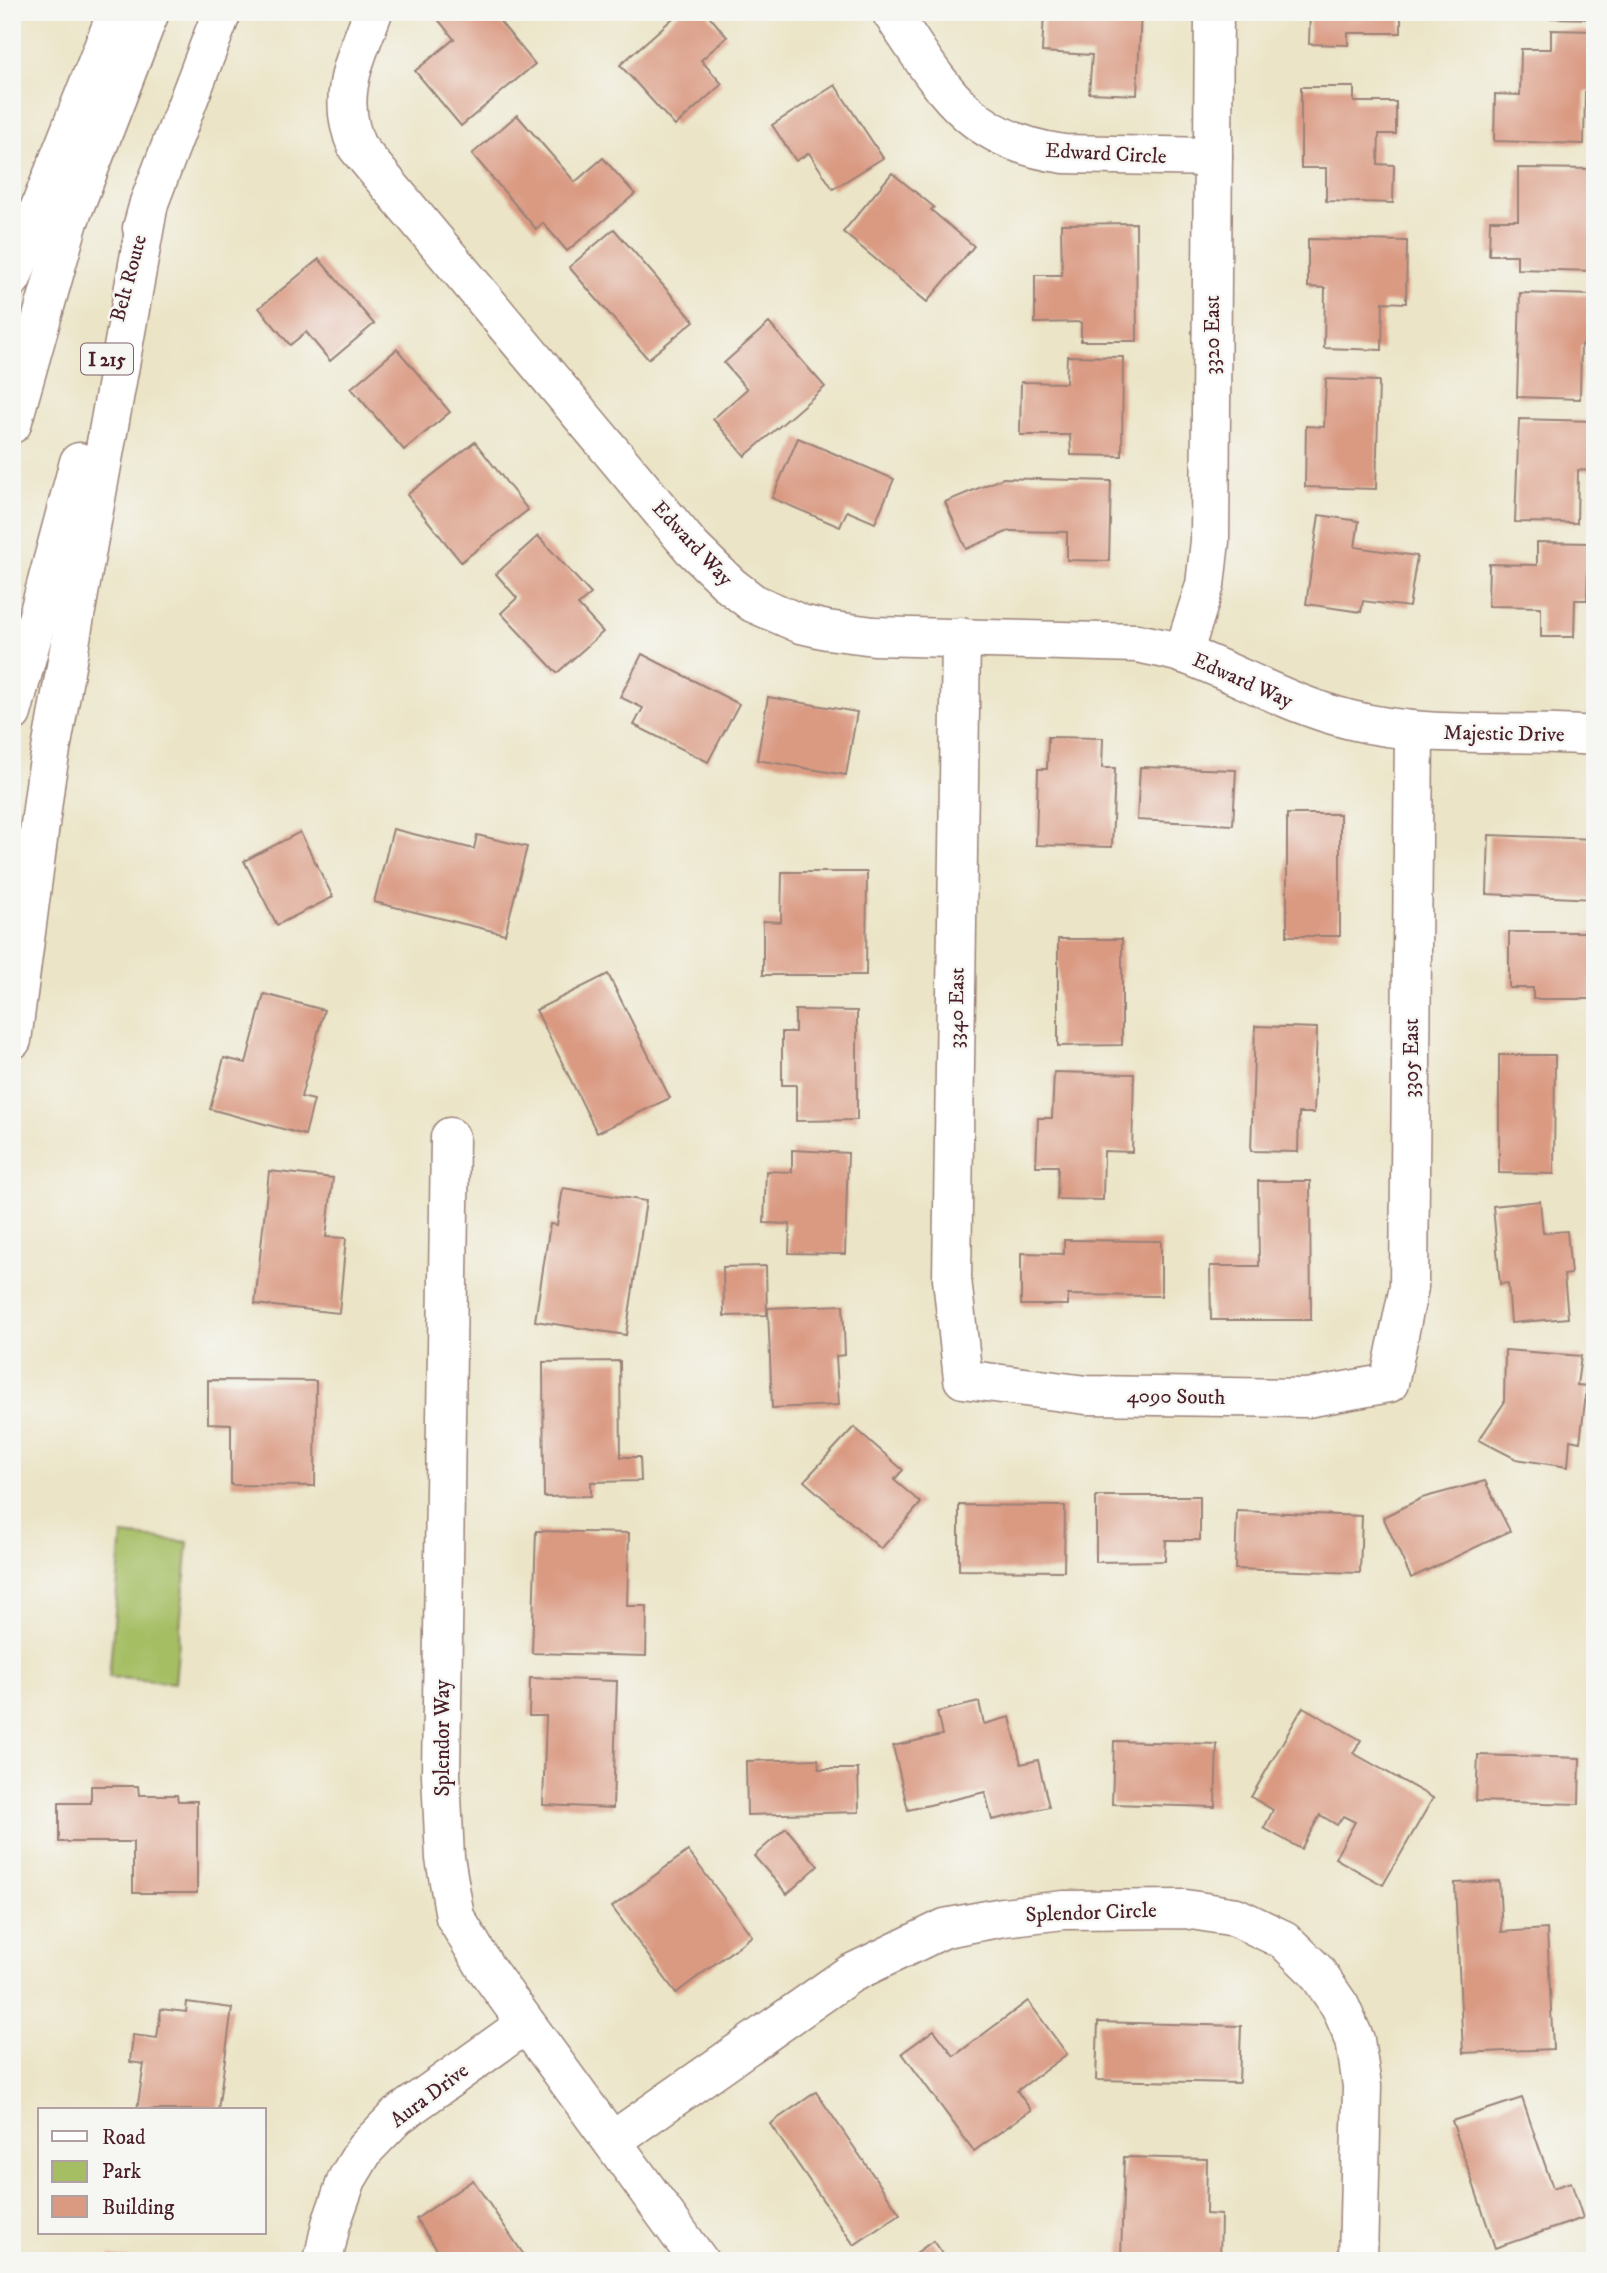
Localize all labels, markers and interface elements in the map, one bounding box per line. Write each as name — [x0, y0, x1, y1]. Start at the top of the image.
street label: Edward Circle — [1045, 138, 1167, 170]
street label: Belt Route — [105, 232, 153, 325]
street label: 3320 East — [1200, 295, 1226, 375]
road number: I 215 — [81, 344, 133, 374]
street label: Edward Way — [646, 496, 739, 592]
street label: Edward Way — [1188, 647, 1298, 715]
street label: Majestic Drive — [1443, 720, 1565, 748]
street label: 3340 East — [943, 967, 971, 1049]
street label: 3305 East — [1399, 1018, 1425, 1098]
street label: 4090 South — [1126, 1383, 1226, 1411]
street label: Splendor Way — [430, 1678, 456, 1797]
street label: Splendor Circle — [1025, 1898, 1157, 1928]
street label: Aura Drive — [385, 2058, 474, 2134]
legend — [38, 2108, 266, 2234]
text: Road — [102, 2125, 146, 2151]
text: Park — [102, 2159, 142, 2185]
text: Building — [102, 2195, 175, 2221]

